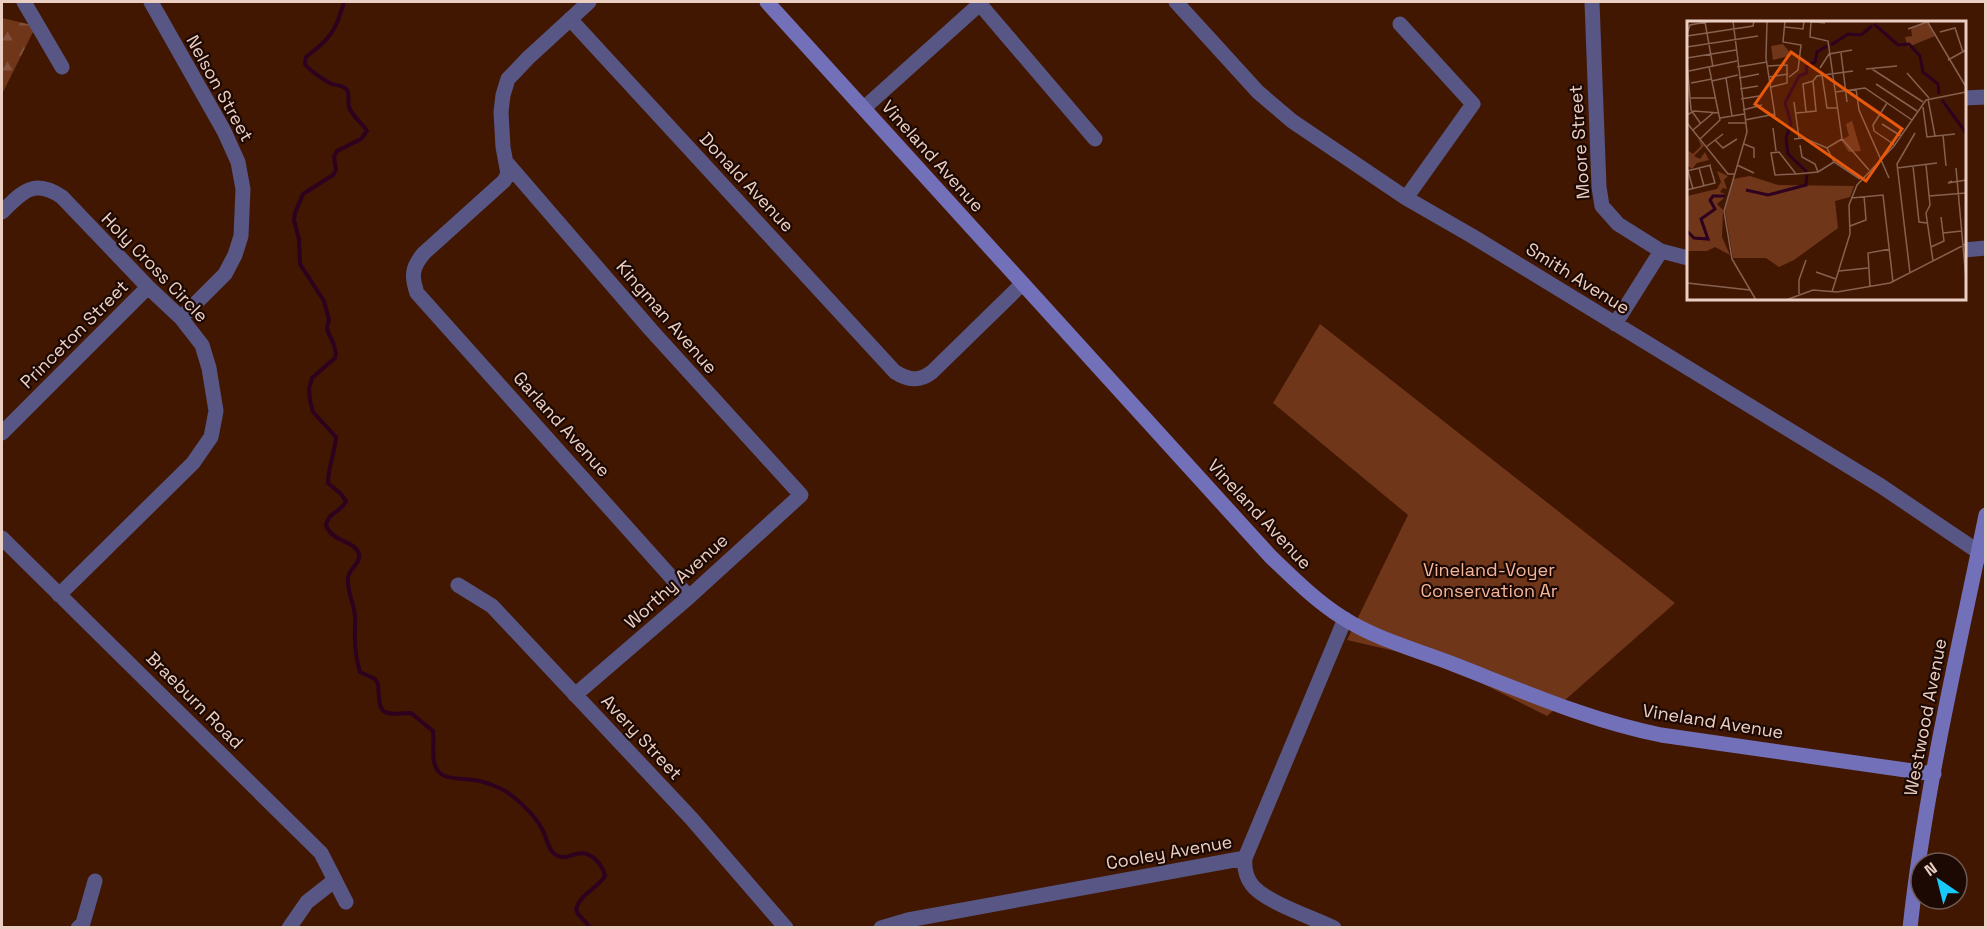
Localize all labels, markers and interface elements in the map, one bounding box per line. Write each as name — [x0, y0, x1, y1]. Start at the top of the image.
inset map — [1687, 21, 1966, 300]
street label: Nelson Street — [181, 31, 259, 145]
street label: Moore Street — [1564, 84, 1594, 200]
street label: Vineland Avenue — [877, 95, 989, 217]
street label: Donald Avenue — [695, 127, 799, 237]
street label: Holy Cross Circle — [97, 207, 213, 327]
street label: Smith Avenue — [1522, 237, 1634, 319]
street label: Kingman Avenue — [611, 256, 723, 378]
street label: Princeton Street — [15, 275, 133, 393]
street label: Garland Avenue — [509, 366, 615, 482]
street label: Vineland Avenue — [1203, 454, 1317, 574]
street label: Worthy Avenue — [619, 528, 733, 634]
park label: Vineland-Voyer Conservation Ar — [1420, 558, 1558, 602]
street label: Westwood Avenue — [1898, 636, 1952, 798]
street label: Braeburn Road — [141, 646, 249, 754]
street label: Avery Street — [597, 689, 687, 785]
street label: Vineland Avenue — [1641, 698, 1785, 744]
street label: Cooley Avenue — [1104, 830, 1234, 874]
north arrow — [1909, 851, 1969, 911]
text: N — [1920, 857, 1941, 881]

